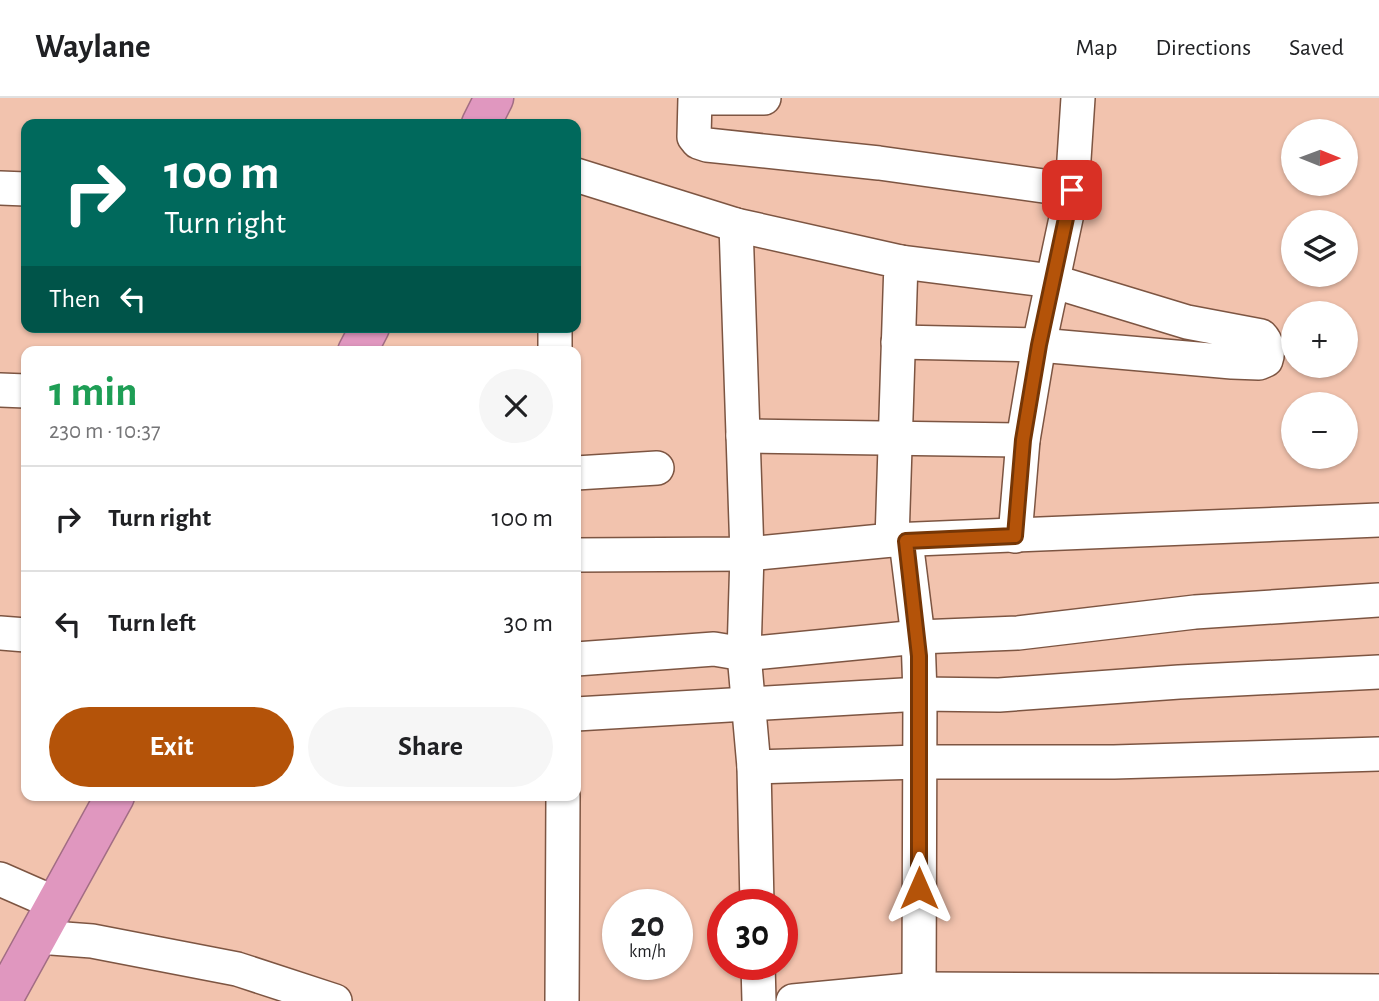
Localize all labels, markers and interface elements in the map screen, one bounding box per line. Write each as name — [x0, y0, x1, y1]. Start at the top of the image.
text: Waylane — [35, 31, 151, 64]
text: Map — [1075, 36, 1117, 60]
text: Directions — [1155, 36, 1251, 60]
text: Saved — [1289, 36, 1344, 60]
north arrow — [1281, 119, 1358, 196]
map controls — [1281, 119, 1358, 469]
icon: right — [49, 147, 140, 238]
text: 100 m — [164, 149, 280, 198]
pin — [1042, 160, 1102, 220]
icon: arrive — [1053, 171, 1091, 209]
text: Turn right — [164, 207, 286, 239]
button: layers — [1281, 210, 1358, 287]
icon: left — [114, 280, 152, 318]
text: Then — [49, 286, 100, 312]
button: + — [1281, 301, 1358, 378]
button: close — [479, 369, 553, 443]
text: 1 min — [49, 371, 138, 413]
button: − — [1281, 392, 1358, 469]
text: 230 m · 10:37 — [49, 420, 161, 443]
icon: right — [49, 500, 87, 538]
text: Turn right — [108, 505, 211, 531]
text: 100 m — [492, 505, 553, 531]
icon: left — [49, 605, 87, 643]
text: Turn left — [108, 610, 196, 636]
text: 30 m — [503, 610, 553, 636]
button: Exit — [49, 707, 294, 787]
button: Share — [308, 707, 553, 787]
position arrow — [882, 851, 956, 925]
speed limit sign: 30 — [707, 889, 798, 980]
text: 20 — [630, 908, 665, 943]
text: km/h — [629, 943, 666, 961]

